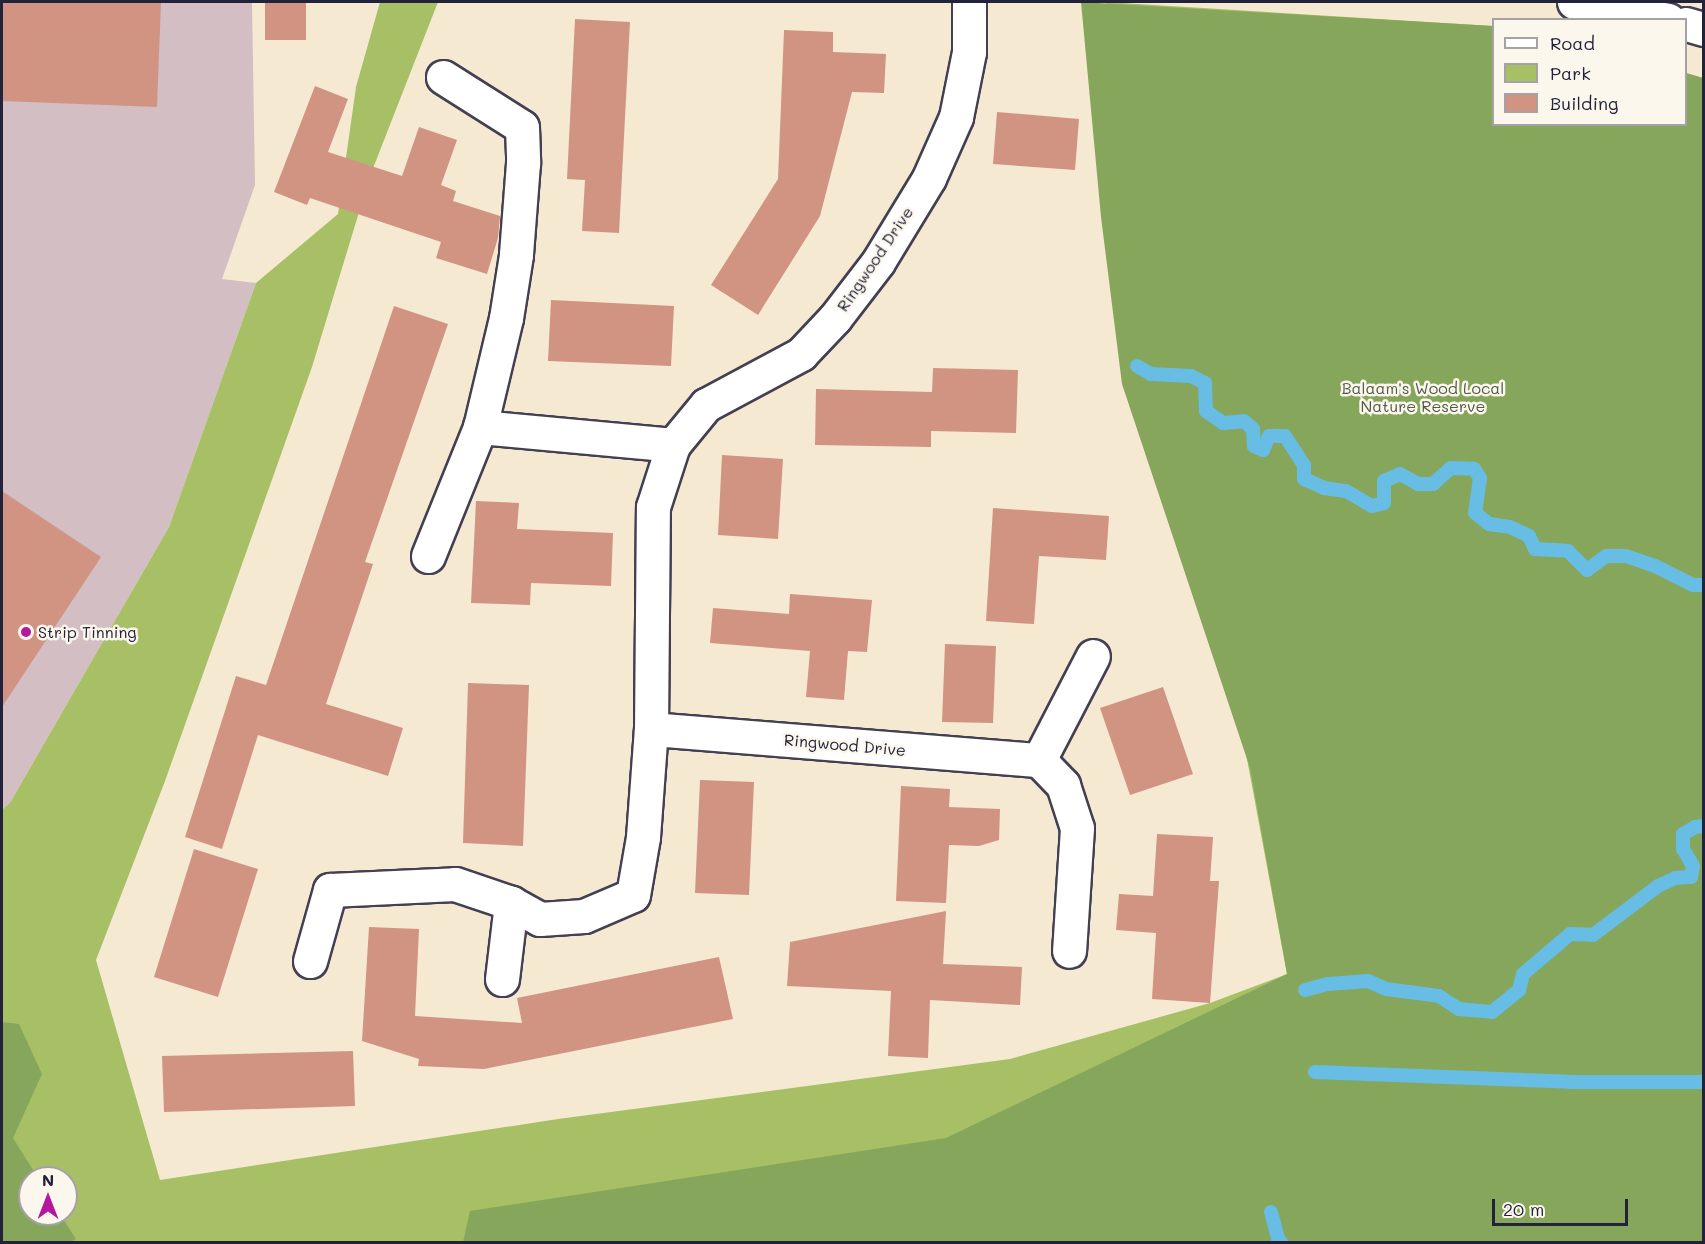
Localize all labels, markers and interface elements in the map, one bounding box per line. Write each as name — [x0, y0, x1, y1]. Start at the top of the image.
legend — [1492, 18, 1687, 126]
text: Road — [1550, 31, 1595, 55]
text: Park — [1550, 61, 1591, 85]
text: Building — [1550, 91, 1618, 115]
street label: Ringwood Drive — [833, 203, 917, 315]
park label: Balaam's Wood Local Nature Reserve — [1342, 378, 1504, 416]
place label: Strip Tinning — [38, 622, 137, 642]
marker: Strip Tinning — [19, 625, 33, 639]
street label: Ringwood Drive — [783, 730, 907, 760]
north arrow — [18, 1166, 78, 1226]
text: N — [42, 1169, 54, 1190]
scale bar — [1495, 1187, 1632, 1225]
text: 20 m — [1503, 1197, 1544, 1221]

